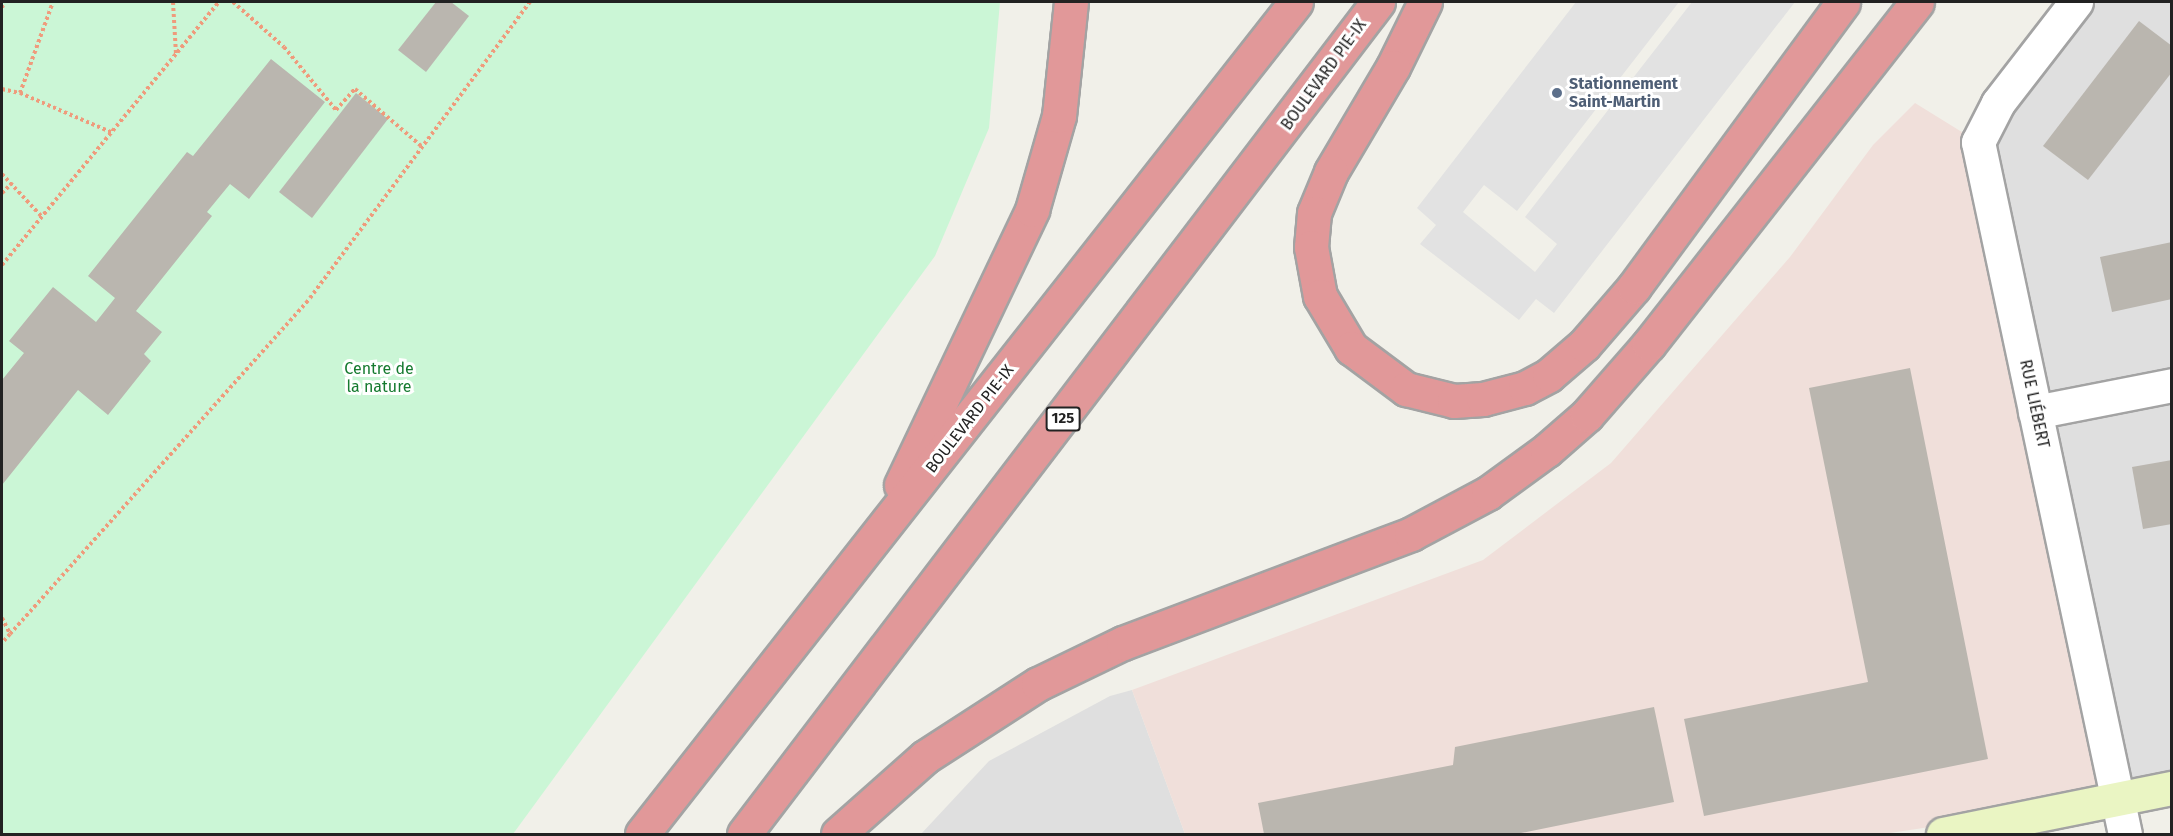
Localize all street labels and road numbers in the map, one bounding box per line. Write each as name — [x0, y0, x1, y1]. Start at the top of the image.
street label: BOULEVARD PIE-IX — [1277, 16, 1371, 134]
street label: RUE LIÉBERT — [2015, 358, 2053, 450]
street label: BOULEVARD PIE-IX — [922, 361, 1018, 477]
road number: 125 — [1045, 407, 1081, 431]

